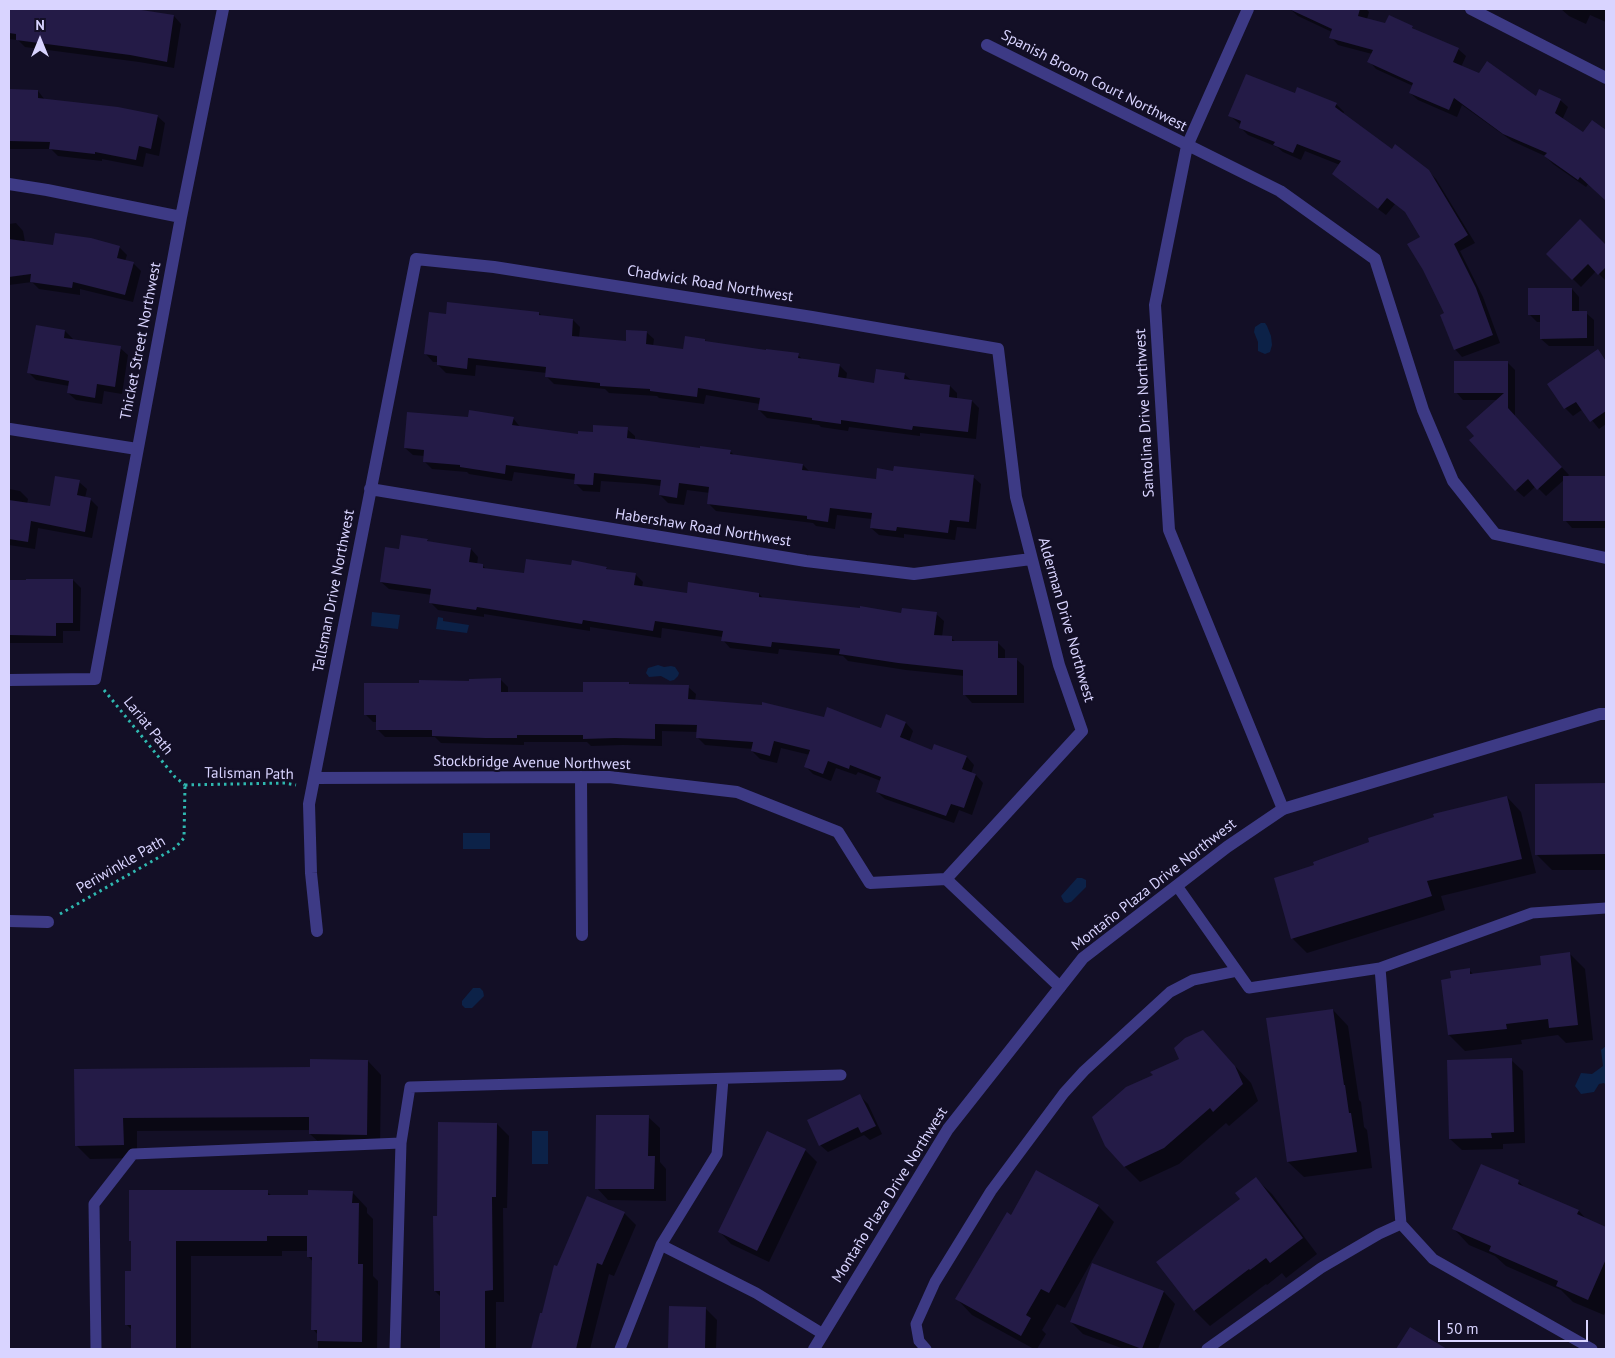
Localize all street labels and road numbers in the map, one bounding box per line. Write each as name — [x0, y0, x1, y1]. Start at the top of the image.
street label: Spanish Broom Court Northwest — [998, 26, 1190, 136]
street label: Thicket Street Northwest — [117, 261, 165, 421]
street label: Chadwick Road Northwest — [626, 262, 794, 306]
street label: Santolina Drive Northwest — [1132, 328, 1158, 498]
street label: Habershaw Road Northwest — [614, 505, 792, 551]
street label: Tallsman Drive Northwest — [309, 508, 359, 674]
street label: Alderman Drive Northwest — [1034, 536, 1098, 704]
street label: Lariat Path — [119, 693, 177, 759]
street label: Stockbridge Avenue Northwest — [433, 752, 631, 774]
street label: Talisman Path — [204, 764, 294, 784]
street label: Montaño Plaza Drive Northwest — [1068, 815, 1240, 955]
street label: Periwinkle Path — [73, 832, 169, 898]
street label: Montaño Plaza Drive Northwest — [828, 1104, 952, 1286]

